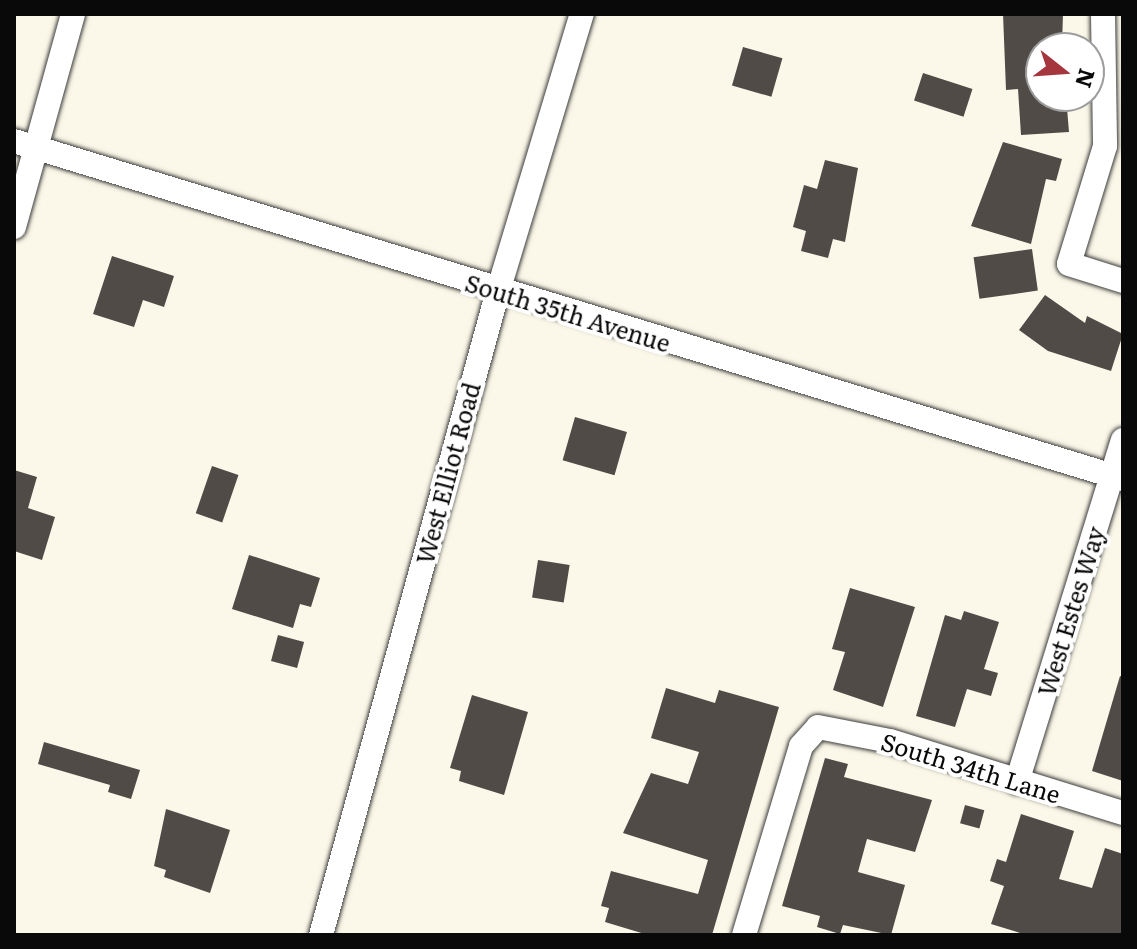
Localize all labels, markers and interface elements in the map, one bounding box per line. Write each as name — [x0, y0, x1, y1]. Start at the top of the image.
north arrow — [1025, 32, 1105, 112]
text: N — [1068, 65, 1105, 92]
street label: South 35th Avenue — [462, 267, 674, 357]
street label: West Elliot Road — [409, 379, 485, 567]
street label: West Estes Way — [1031, 523, 1109, 699]
street label: South 34th Lane — [878, 726, 1064, 808]

